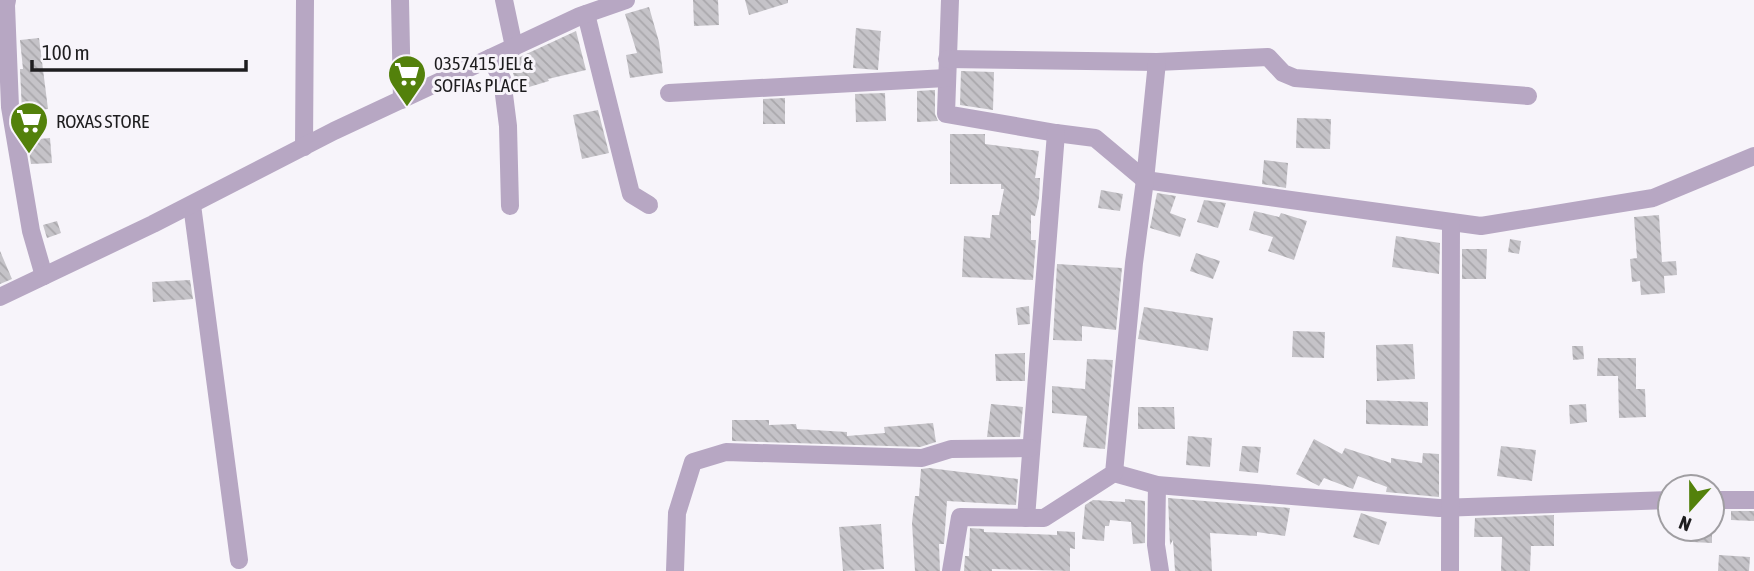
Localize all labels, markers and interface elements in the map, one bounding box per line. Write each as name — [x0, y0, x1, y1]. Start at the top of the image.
scale bar — [32, 28, 245, 72]
text: 100 m — [42, 40, 90, 64]
place label: 0357415 JEL & SOFIAs PLACE — [434, 52, 533, 96]
supermarket icon: 0357415 JEL & SOFIAs PLACE — [386, 53, 428, 108]
supermarket icon: ROXAS STORE — [8, 100, 50, 155]
place label: ROXAS STORE — [56, 110, 149, 132]
north arrow — [1656, 473, 1726, 543]
text: N — [1676, 512, 1694, 536]

